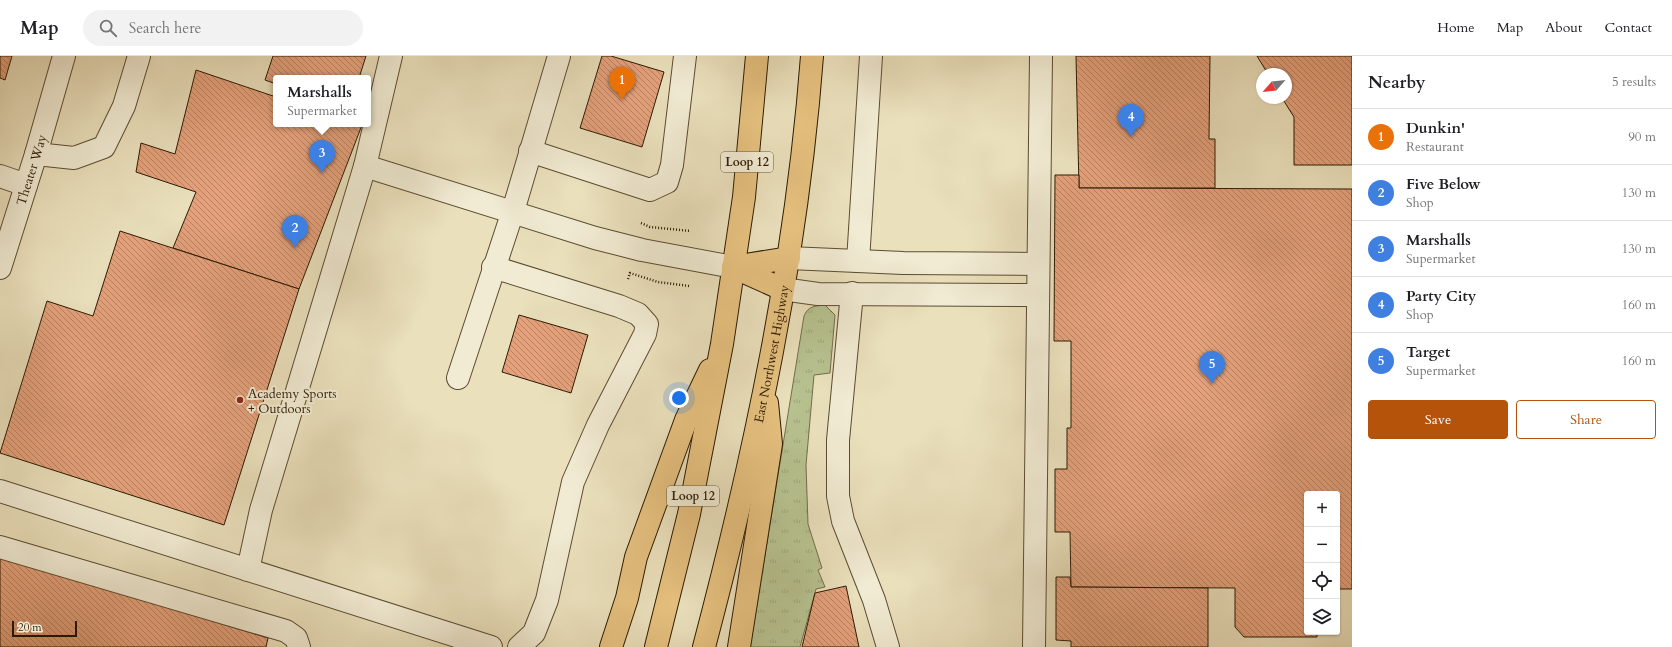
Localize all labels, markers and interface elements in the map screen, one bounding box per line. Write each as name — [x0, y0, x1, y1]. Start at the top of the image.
search box — [83, 10, 363, 46]
text: Map — [20, 15, 59, 41]
icon: search — [97, 17, 119, 39]
text: Search here — [129, 18, 201, 38]
text: Home — [1437, 18, 1475, 37]
text: Map — [1497, 18, 1523, 37]
text: About — [1545, 18, 1582, 37]
text: Contact — [1604, 18, 1652, 37]
pin: 1 — [609, 67, 635, 100]
north arrow — [1256, 68, 1292, 104]
text: Nearby — [1368, 71, 1425, 94]
text: 5 results — [1612, 73, 1656, 91]
popup — [273, 75, 371, 127]
text: Marshalls — [287, 82, 352, 102]
text: Supermarket — [287, 102, 357, 120]
pin: 4 — [1118, 104, 1144, 137]
text: Dunkin' — [1406, 118, 1465, 138]
text: 1 — [1378, 128, 1384, 146]
text: 90 m — [1628, 128, 1656, 146]
street label: Theater Way — [12, 132, 51, 208]
text: Restaurant — [1406, 138, 1464, 156]
pin: 3 — [309, 140, 335, 173]
road number: Loop 12 — [721, 152, 773, 172]
text: Five Below — [1406, 174, 1481, 194]
text: 2 — [1378, 184, 1384, 202]
text: 130 m — [1622, 184, 1656, 202]
text: Shop — [1406, 194, 1434, 212]
pin: 2 — [282, 215, 308, 248]
text: Marshalls — [1406, 230, 1471, 250]
text: 3 — [1378, 240, 1384, 258]
text: 130 m — [1622, 240, 1656, 258]
text: Supermarket — [1406, 250, 1476, 268]
street label: East Northwest Highway — [750, 283, 794, 424]
text: Party City — [1406, 286, 1476, 306]
text: 4 — [1378, 296, 1384, 314]
text: 160 m — [1622, 296, 1656, 314]
text: Shop — [1406, 306, 1434, 324]
text: Target — [1406, 342, 1450, 362]
pin: 5 — [1199, 351, 1225, 384]
text: 5 — [1378, 352, 1384, 370]
text: 160 m — [1622, 352, 1656, 370]
text: Supermarket — [1406, 362, 1476, 380]
place label: Academy Sports + Outdoors — [248, 385, 337, 418]
your location — [669, 388, 689, 408]
marker: Academy Sports + Outdoors — [235, 395, 245, 405]
button: Save — [1368, 400, 1508, 439]
button: Share — [1516, 400, 1656, 439]
road number: Loop 12 — [667, 486, 719, 506]
map controls — [1304, 491, 1340, 635]
button: + — [1304, 491, 1340, 527]
button: − — [1304, 527, 1340, 563]
button: locate — [1304, 563, 1340, 599]
button: layers — [1304, 599, 1340, 635]
scale bar — [12, 619, 77, 638]
text: 20 m — [18, 620, 42, 635]

